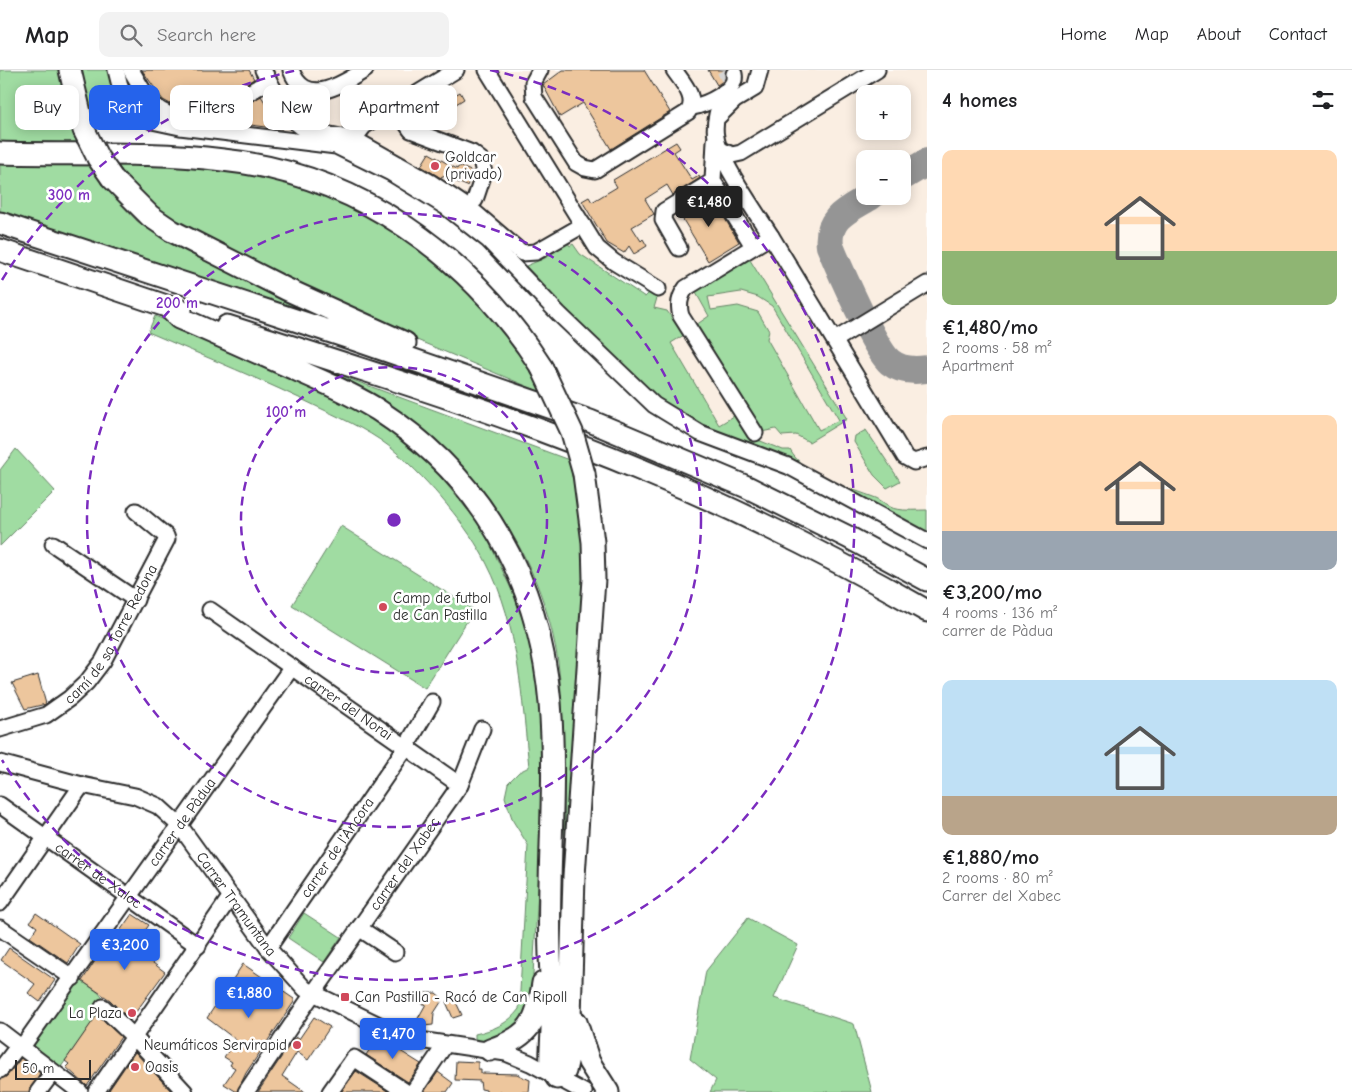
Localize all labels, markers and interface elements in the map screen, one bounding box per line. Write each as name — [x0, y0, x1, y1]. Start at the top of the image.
search box — [99, 12, 449, 57]
text: Map — [25, 21, 69, 49]
icon: search — [117, 21, 145, 49]
text: Search here — [157, 24, 256, 46]
text: Home — [1060, 24, 1107, 45]
text: Map — [1135, 24, 1169, 45]
text: About — [1197, 24, 1241, 45]
text: Contact — [1269, 24, 1327, 45]
chip: Buy — [15, 85, 79, 130]
chip: Rent — [89, 85, 160, 130]
chip: Filters — [170, 85, 253, 130]
chip: New — [263, 85, 330, 130]
chip: Apartment — [340, 85, 457, 130]
map controls — [856, 85, 911, 205]
button: + — [856, 85, 911, 140]
icon: filters — [1309, 86, 1337, 114]
text: 4 homes — [942, 88, 1017, 112]
place label: Goldcar (privado) — [445, 148, 502, 183]
button: − — [856, 150, 911, 205]
marker: Goldcar (privado) — [429, 160, 441, 172]
icon: home — [1095, 183, 1185, 273]
text: 300 m — [48, 186, 90, 204]
pin: €1,480 — [668, 186, 750, 228]
text: €1,480 — [686, 193, 732, 211]
text: 200 m — [156, 294, 198, 312]
text: €1,480/mo — [942, 315, 1038, 339]
text: 2 rooms · 58 m² — [942, 339, 1052, 357]
text: Apartment — [942, 357, 1014, 375]
text: 100 m — [266, 403, 306, 421]
icon: home — [1095, 448, 1185, 538]
centre of rings — [385, 511, 403, 529]
street label: camí de sa Torre Redona — [61, 561, 161, 708]
text: €3,200/mo — [942, 580, 1042, 604]
place label: Camp de futbol de Can Pastilla — [393, 589, 491, 624]
marker: Camp de futbol de Can Pastilla — [377, 601, 389, 613]
text: 4 rooms · 136 m² — [942, 604, 1057, 622]
text: carrer de Pàdua — [942, 622, 1053, 640]
street label: carrer del Norai — [301, 670, 396, 744]
icon: home — [1095, 713, 1185, 803]
street label: carrer de Pàdua — [144, 774, 219, 870]
street label: carrer de l'Àncora — [296, 794, 378, 901]
street label: carrer del Xabec — [366, 814, 444, 914]
street label: carrer de Xaloc — [52, 838, 145, 912]
text: €1,880/mo — [942, 845, 1039, 869]
street label: Carrer Tramuntana — [193, 848, 280, 960]
text: 2 rooms · 80 m² — [942, 869, 1053, 887]
text: Carrer del Xabec — [942, 887, 1061, 905]
pin: €3,200 — [84, 928, 166, 971]
text: €3,200 — [101, 936, 149, 954]
pin: €1,880 — [208, 976, 290, 1019]
text: €1,880 — [226, 984, 272, 1002]
place label: Can Pastilla - Racó de Can Ripoll — [355, 988, 567, 1006]
marker: Can Pastilla - Racó de Can Ripoll — [339, 991, 351, 1003]
place label: La Plaza — [69, 1004, 122, 1022]
marker: La Plaza — [126, 1007, 138, 1019]
pin: €1,470 — [352, 1018, 434, 1060]
text: €1,470 — [371, 1025, 415, 1043]
place label: Neumáticos Servirapid — [144, 1036, 287, 1054]
marker: Neumáticos Servirapid — [291, 1039, 303, 1051]
scale bar — [15, 1057, 91, 1080]
place label: Oasis — [145, 1058, 178, 1076]
text: 50 m — [22, 1060, 54, 1077]
marker: Oasis — [129, 1061, 141, 1073]

